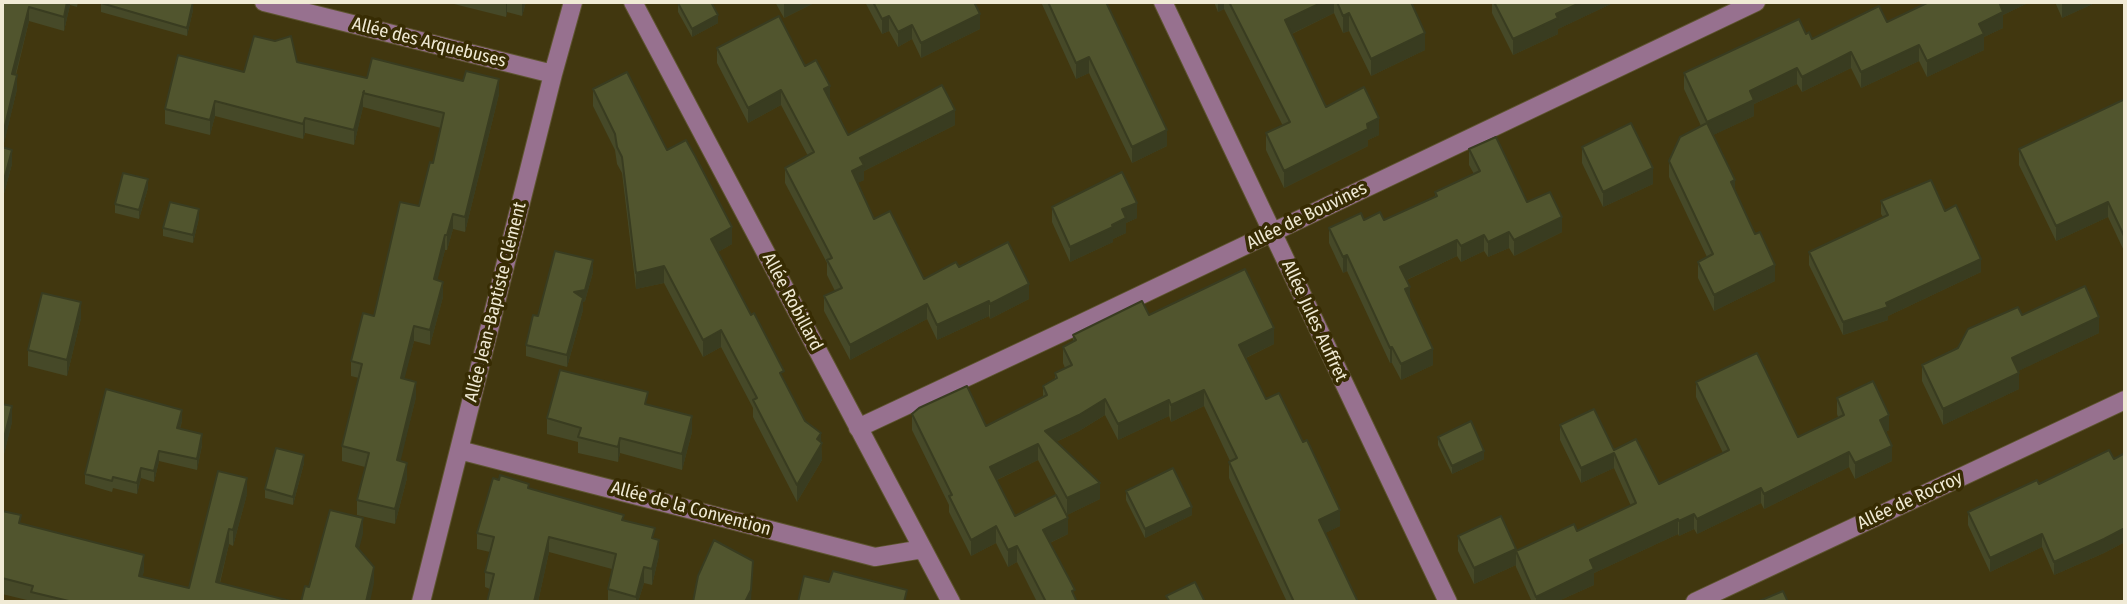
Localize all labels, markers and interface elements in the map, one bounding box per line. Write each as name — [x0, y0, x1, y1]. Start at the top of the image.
street label: Allée des Arquebuses — [350, 13, 508, 73]
street label: Allée de Bouvines — [1243, 178, 1371, 254]
street label: Allée Jean-Baptiste Clément — [461, 200, 531, 404]
street label: Allée Robillard — [757, 249, 827, 355]
street label: Allée Jules Auffret — [1276, 257, 1352, 385]
street label: Allée de Rocroy — [1854, 467, 1966, 535]
street label: Allée de la Convention — [609, 477, 773, 541]

